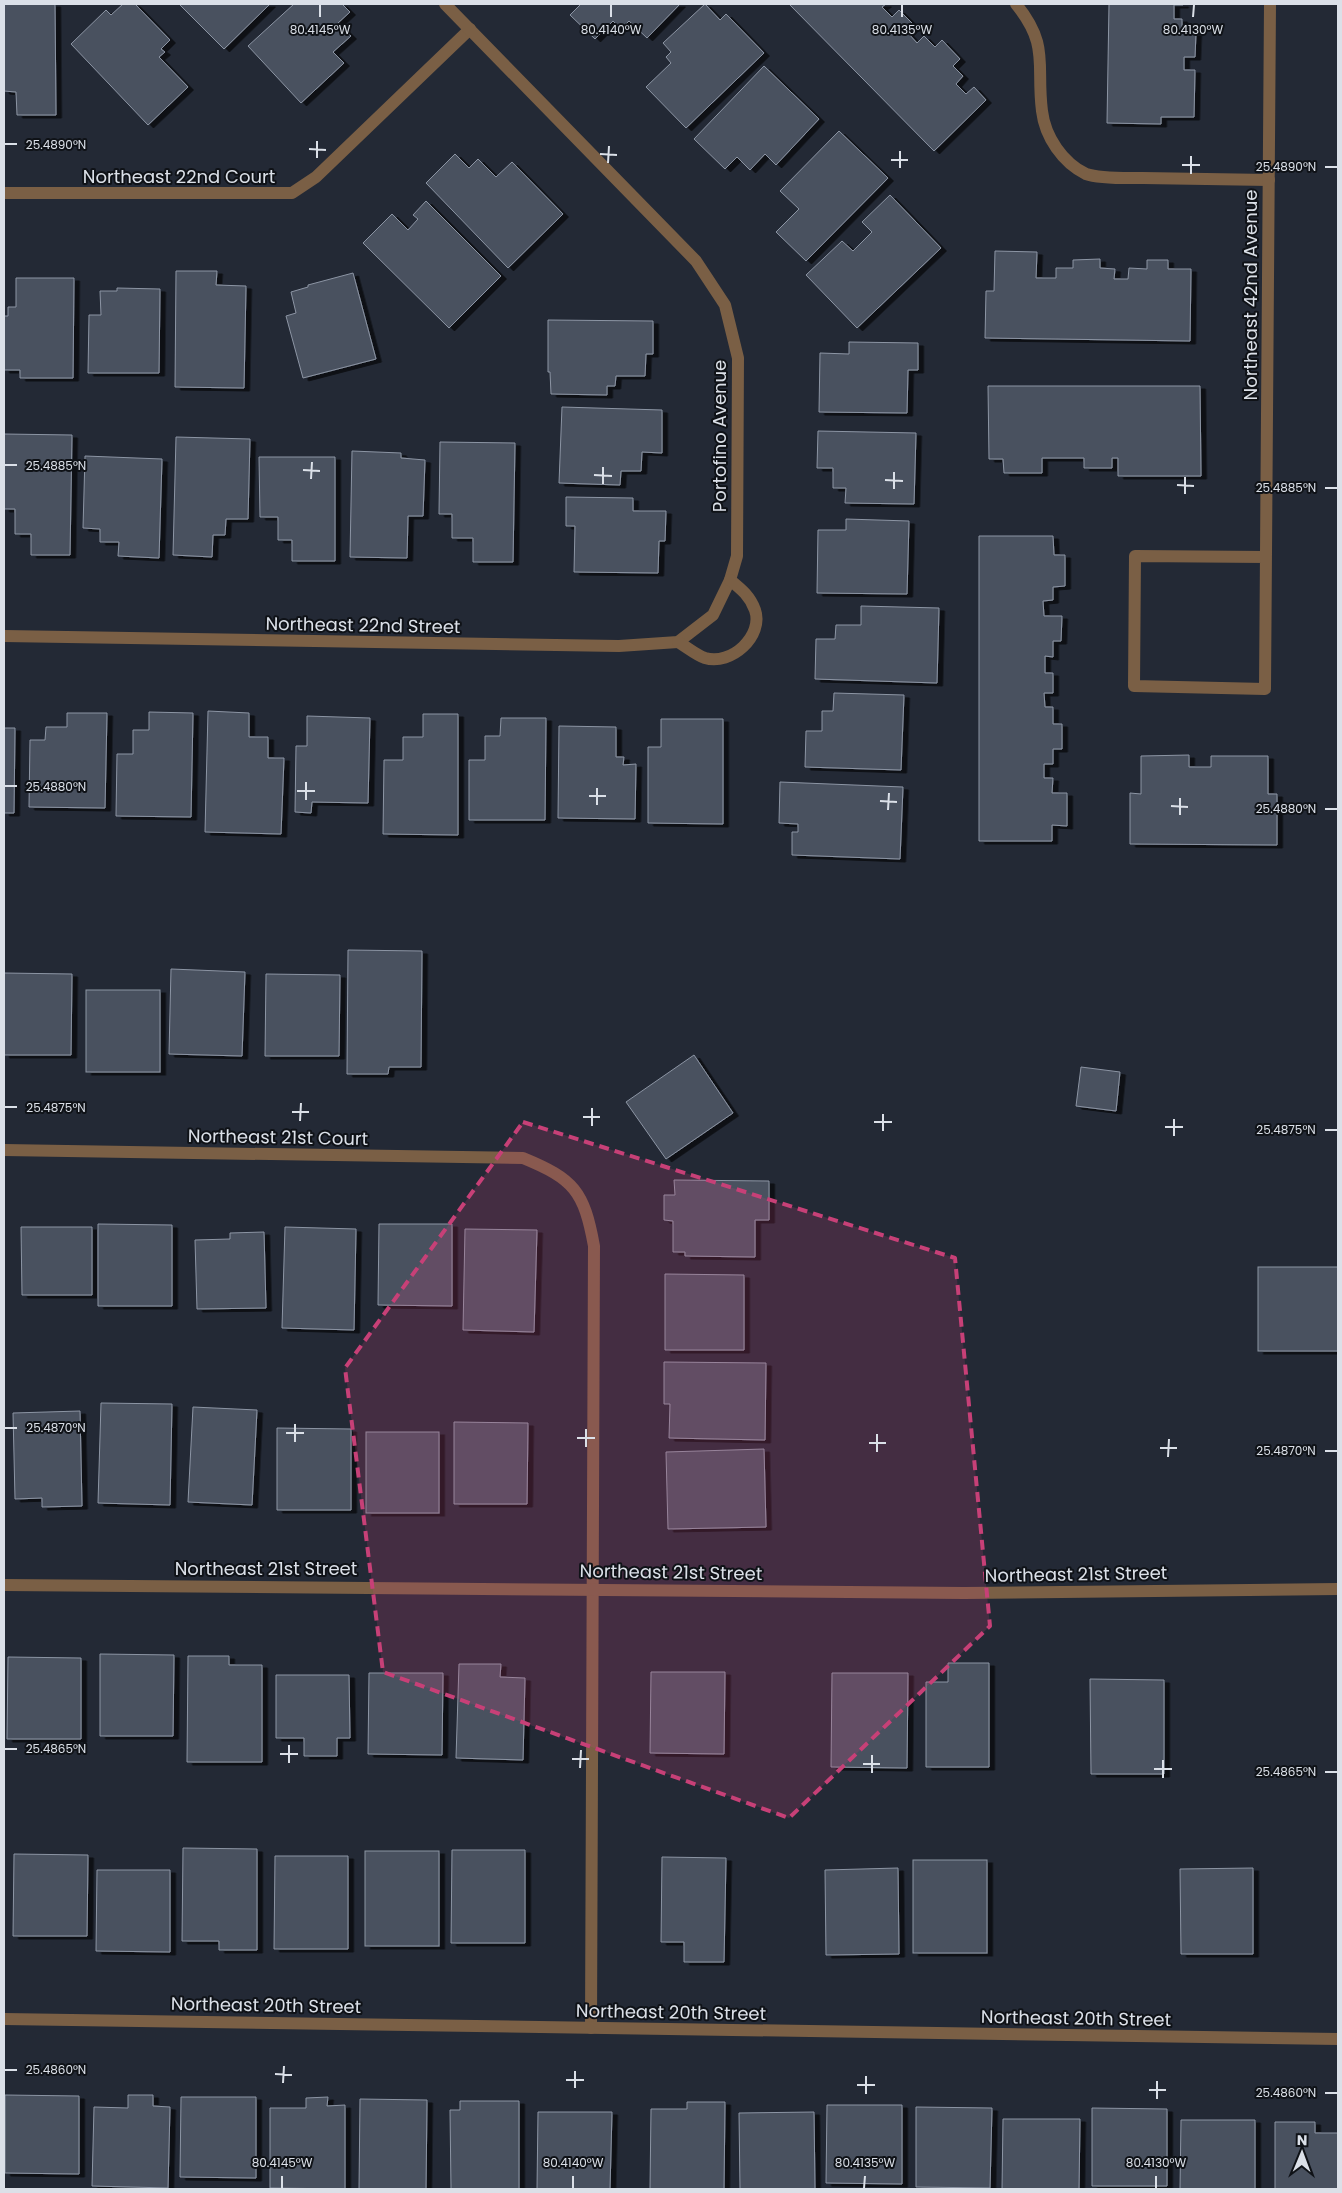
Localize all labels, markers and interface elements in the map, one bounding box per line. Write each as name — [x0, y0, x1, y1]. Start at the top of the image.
text: 80.4145°W — [290, 21, 351, 38]
text: 80.4140°W — [581, 21, 642, 38]
text: 80.4135°W — [872, 21, 932, 38]
text: 80.4130°W — [1163, 21, 1223, 38]
text: 25.4890°N — [26, 136, 86, 153]
text: 25.4890°N — [1256, 158, 1316, 175]
street label: Northeast 22nd Court — [83, 164, 275, 189]
street label: Northeast 42nd Avenue — [1238, 190, 1263, 400]
street label: Portofino Avenue — [707, 360, 732, 512]
text: 25.4885°N — [26, 457, 86, 474]
text: 25.4885°N — [1256, 479, 1316, 496]
street label: Northeast 22nd Street — [265, 611, 461, 639]
text: 25.4880°N — [26, 778, 86, 795]
text: 25.4880°N — [1256, 800, 1316, 817]
text: 25.4875°N — [26, 1099, 86, 1116]
text: 25.4875°N — [1256, 1121, 1316, 1138]
street label: Northeast 21st Court — [188, 1123, 368, 1151]
text: 25.4870°N — [26, 1419, 86, 1436]
text: 25.4870°N — [1256, 1442, 1316, 1459]
street label: Northeast 21st Street — [175, 1556, 357, 1581]
street label: Northeast 21st Street — [579, 1558, 763, 1586]
street label: Northeast 21st Street — [984, 1560, 1168, 1588]
text: 25.4865°N — [26, 1740, 86, 1757]
text: 25.4865°N — [1256, 1763, 1316, 1780]
street label: Northeast 20th Street — [171, 1991, 361, 2019]
street label: Northeast 20th Street — [576, 1998, 766, 2026]
street label: Northeast 20th Street — [981, 2004, 1171, 2032]
text: 25.4860°N — [26, 2061, 86, 2078]
text: 25.4860°N — [1256, 2084, 1316, 2101]
north arrow — [1277, 2128, 1327, 2178]
text: N — [1297, 2130, 1308, 2150]
text: 80.4145°W — [252, 2154, 313, 2171]
text: 80.4140°W — [543, 2154, 604, 2171]
text: 80.4135°W — [835, 2154, 895, 2171]
text: 80.4130°W — [1126, 2154, 1186, 2171]

